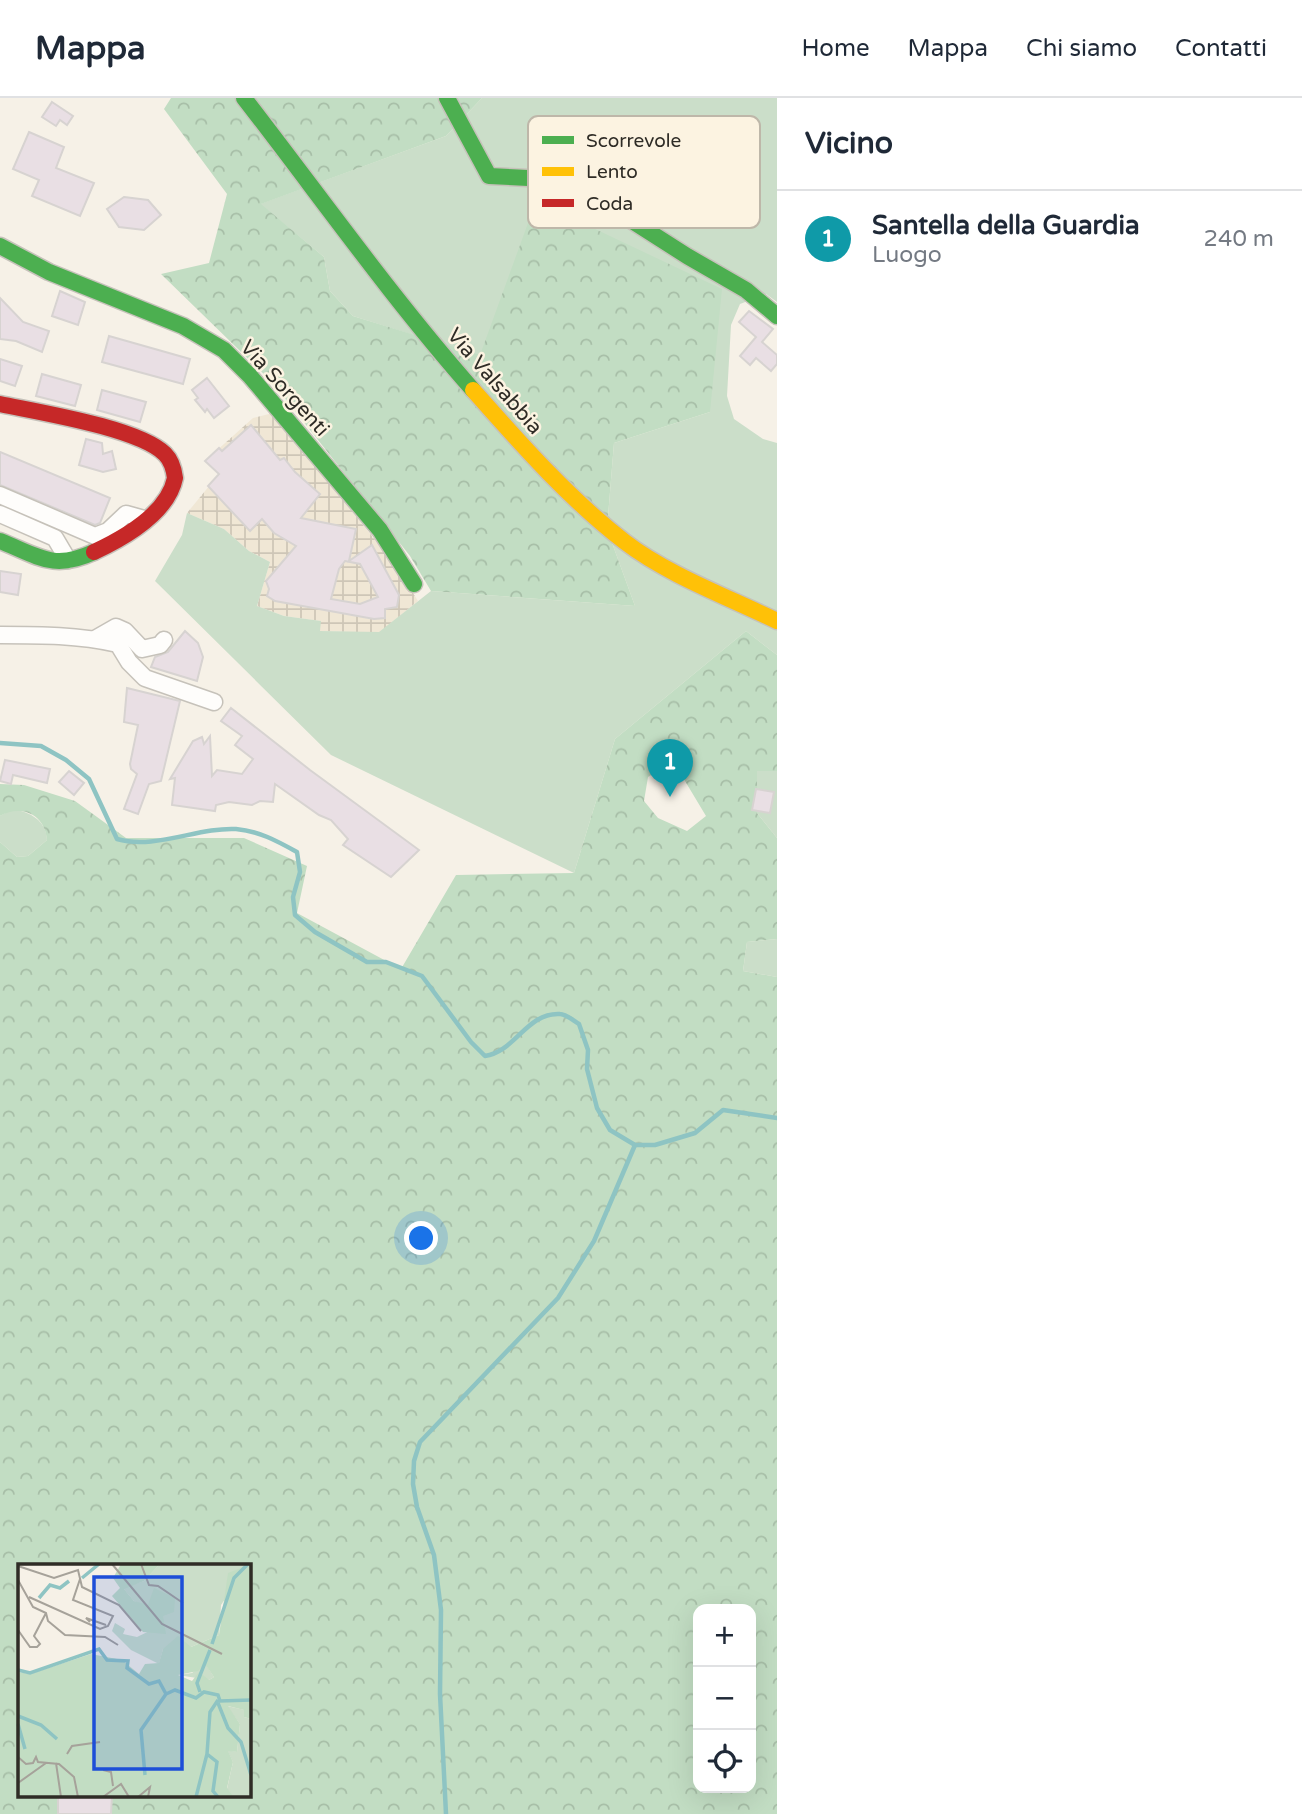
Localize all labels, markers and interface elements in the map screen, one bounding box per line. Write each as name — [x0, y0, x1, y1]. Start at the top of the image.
text: Mappa — [35, 29, 146, 68]
text: Home — [802, 34, 870, 63]
text: Mappa — [908, 34, 988, 63]
text: Chi siamo — [1026, 34, 1137, 63]
text: Contatti — [1175, 34, 1267, 63]
legend — [528, 116, 760, 228]
text: Vicino — [805, 125, 893, 162]
text: Scorrevole — [586, 130, 681, 152]
text: Lento — [586, 161, 638, 183]
text: Coda — [586, 193, 633, 215]
text: Santella della Guardia — [872, 210, 1140, 241]
text: 1 — [821, 225, 835, 253]
text: 240 m — [1204, 225, 1274, 253]
text: Luogo — [872, 241, 942, 269]
street label: Via Valsabbia — [442, 323, 548, 440]
street label: Via Sorgenti — [235, 335, 334, 442]
pin: 1 — [647, 739, 693, 797]
your location — [404, 1221, 438, 1255]
inset map — [18, 1564, 250, 1797]
map controls — [693, 1604, 756, 1793]
button: + — [693, 1604, 756, 1667]
button: − — [693, 1667, 756, 1730]
button: locate — [693, 1730, 756, 1793]

